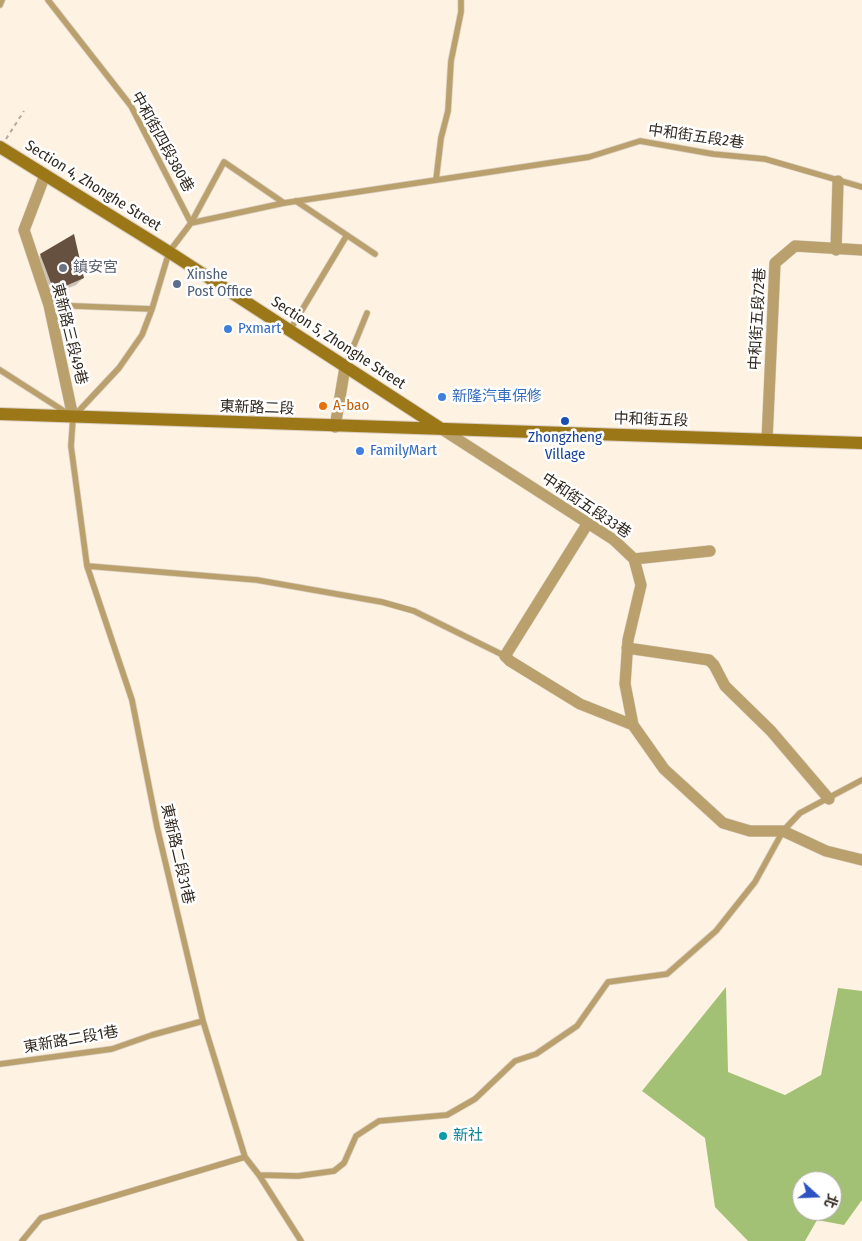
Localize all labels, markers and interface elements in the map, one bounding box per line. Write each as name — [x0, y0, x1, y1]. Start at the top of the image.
street label: 中和街四段380巷 — [127, 89, 197, 195]
street label: 中和街五段2巷 — [647, 121, 745, 153]
street label: Section 4, Zhonghe Street — [22, 137, 164, 235]
place label: 鎮安宮 — [73, 259, 118, 277]
marker: 鎮安宮 — [57, 262, 69, 274]
place label: Xinshe Post Office — [187, 266, 253, 301]
street label: 中和街五段72巷 — [746, 267, 770, 371]
marker: Xinshe Post Office — [171, 278, 183, 290]
street label: 東新路三段49巷 — [48, 281, 90, 387]
street label: Section 5, Zhonghe Street — [268, 293, 408, 393]
place label: Pxmart — [238, 320, 281, 338]
marker: Pxmart — [222, 323, 234, 335]
place label: 新隆汽車保修 — [452, 388, 542, 406]
marker: 新隆汽車保修 — [436, 391, 448, 403]
place label: A-bao — [333, 397, 369, 415]
street label: 東新路二段 — [219, 398, 295, 418]
marker: A-bao — [317, 400, 329, 412]
street label: 中和街五段 — [613, 410, 689, 430]
marker: Zhongzheng Village — [559, 415, 571, 427]
place label: Zhongzheng Village — [528, 429, 602, 464]
place label: FamilyMart — [370, 442, 437, 460]
marker: FamilyMart — [354, 445, 366, 457]
street label: 中和街五段33巷 — [538, 470, 634, 542]
street label: 東新路二段31巷 — [157, 802, 197, 906]
street label: 東新路二段1巷 — [22, 1023, 120, 1057]
place label: 新社 — [453, 1127, 483, 1145]
marker: 新社 — [437, 1130, 449, 1142]
north arrow — [792, 1171, 842, 1221]
text: 北 — [820, 1191, 841, 1210]

